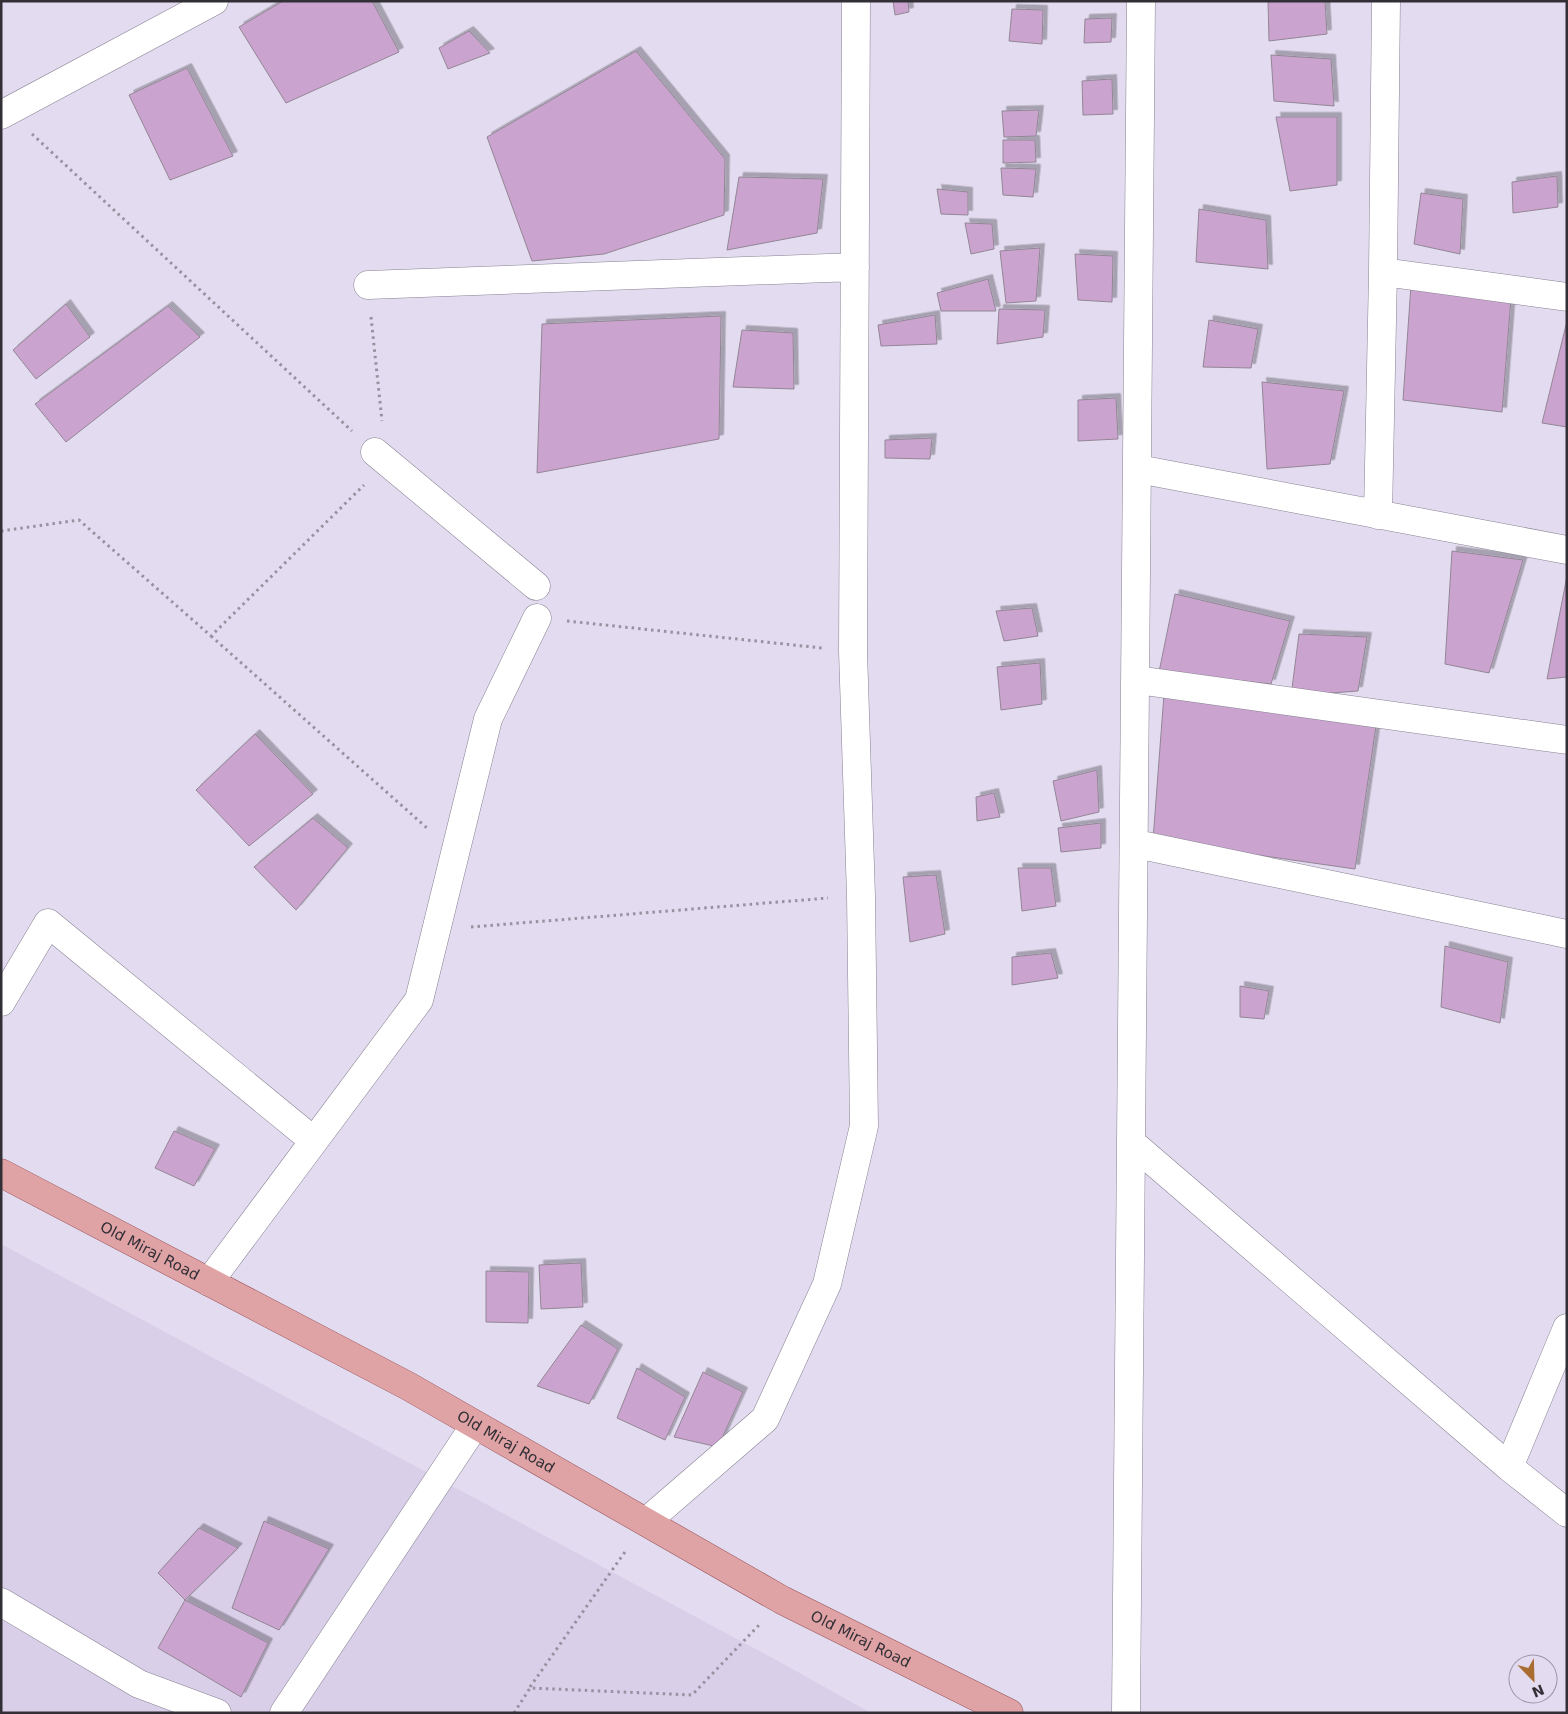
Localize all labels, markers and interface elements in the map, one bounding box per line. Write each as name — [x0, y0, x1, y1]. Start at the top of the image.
street label: Old Miraj Road — [97, 1218, 202, 1284]
street label: Old Miraj Road — [454, 1407, 558, 1477]
street label: Old Miraj Road — [808, 1607, 914, 1672]
north arrow — [1508, 1654, 1558, 1704]
text: N — [1530, 1681, 1547, 1701]

